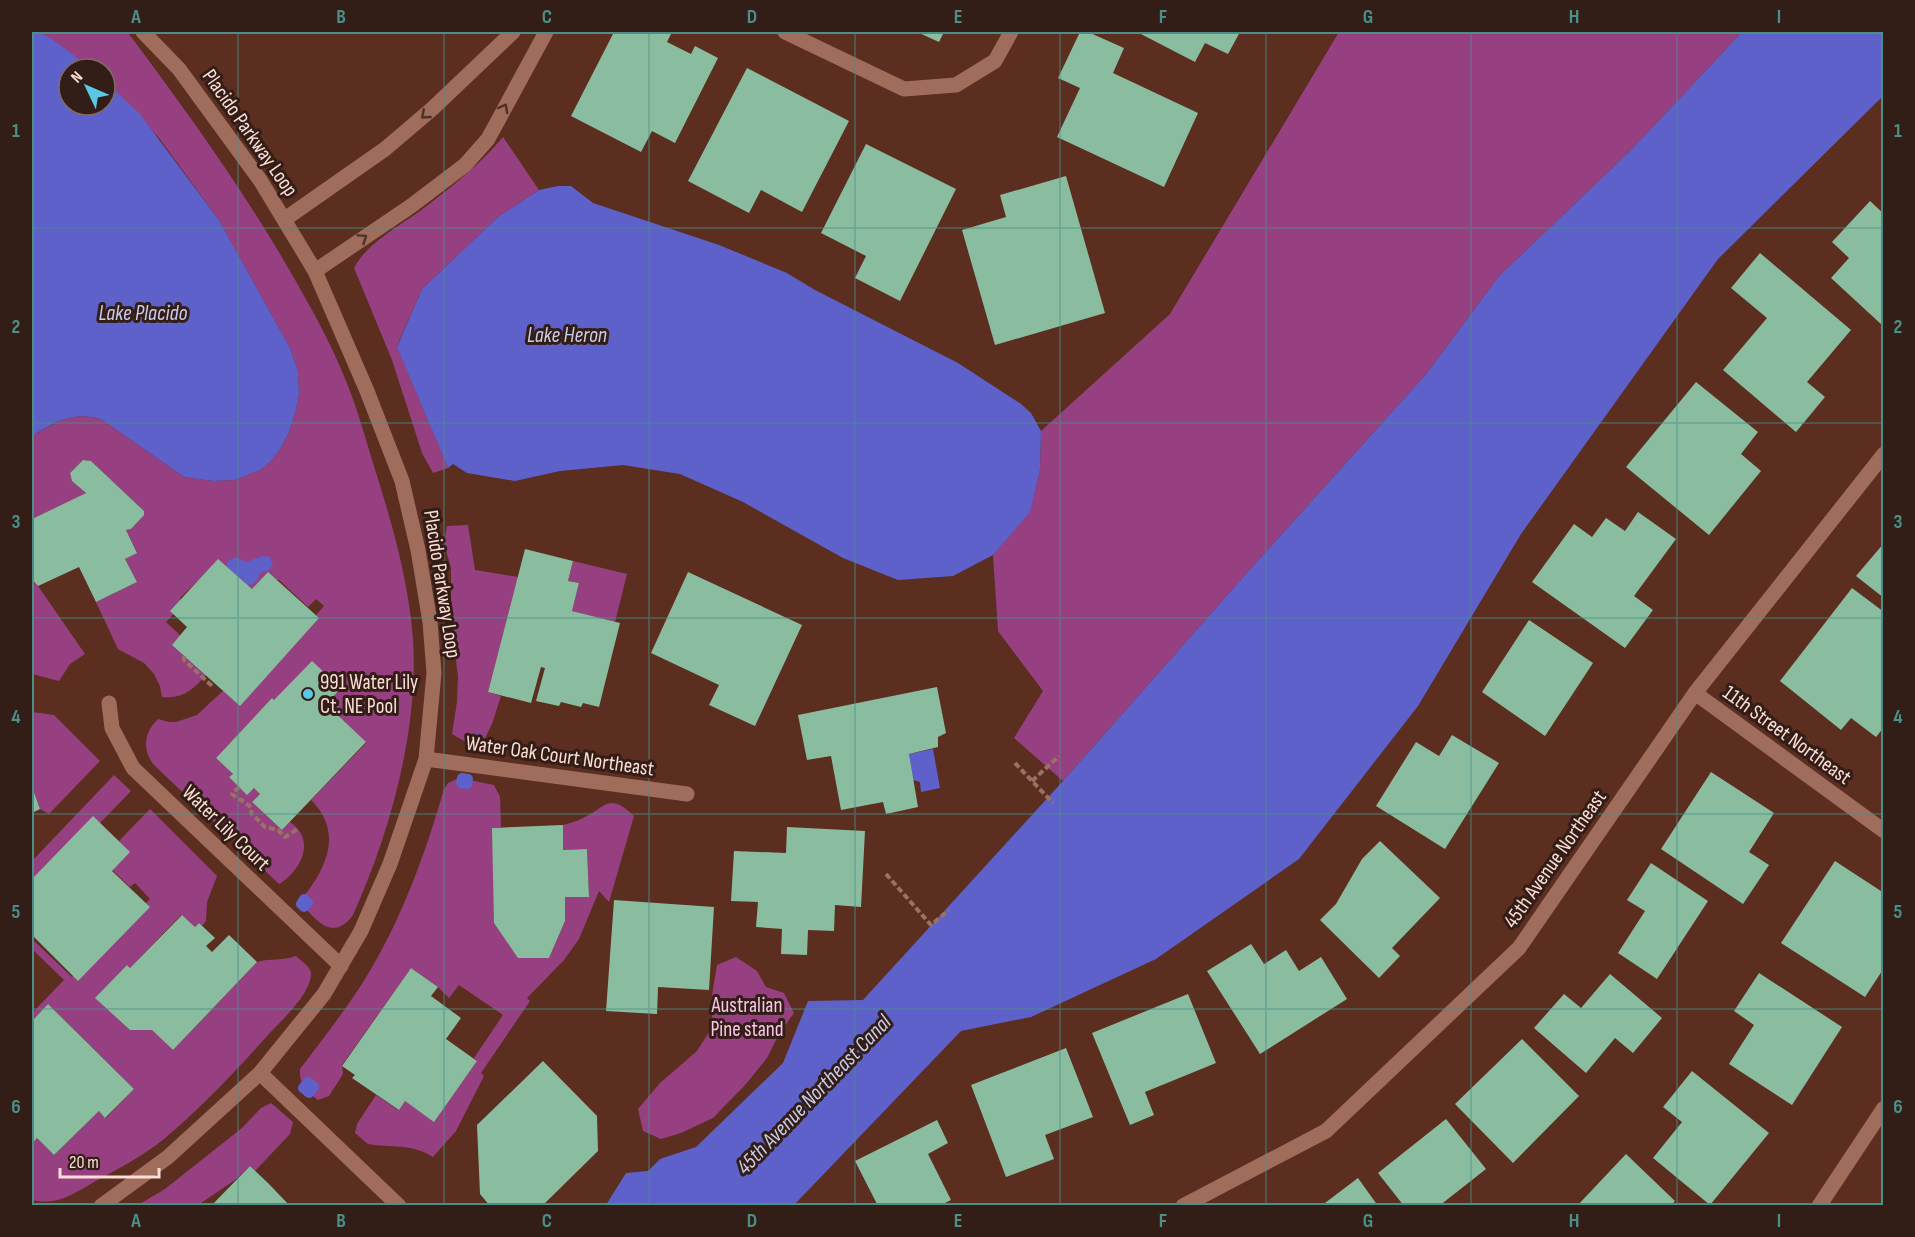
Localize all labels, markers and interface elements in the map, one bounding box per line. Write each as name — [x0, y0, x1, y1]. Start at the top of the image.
text: A — [130, 5, 141, 29]
text: B — [336, 5, 346, 29]
text: C — [542, 5, 552, 29]
text: D — [747, 5, 757, 29]
text: E — [954, 5, 962, 29]
text: F — [1159, 5, 1167, 29]
text: G — [1363, 5, 1373, 29]
text: H — [1569, 5, 1579, 29]
text: I — [1777, 5, 1781, 29]
north arrow — [57, 57, 117, 117]
street label: Placido Parkway Loop — [197, 65, 303, 201]
text: N — [67, 68, 87, 87]
one-way arrow — [497, 104, 508, 114]
one-way arrow — [421, 108, 432, 119]
text: 1 — [12, 119, 20, 143]
text: 1 — [1894, 119, 1902, 143]
one-way arrow — [357, 235, 368, 246]
water label: Lake Placido — [98, 300, 188, 327]
text: 2 — [12, 315, 20, 339]
text: 2 — [1894, 315, 1902, 339]
water label: Lake Heron — [527, 322, 607, 349]
street label: Placido Parkway Loop — [418, 508, 466, 660]
text: 3 — [12, 510, 21, 534]
text: 3 — [1894, 510, 1903, 534]
place label: 991 Water Lily Ct. NE Pool — [320, 670, 418, 719]
street label: 11th Street Northeast — [1718, 680, 1856, 790]
marker: 991 Water Lily Ct. NE Pool — [301, 687, 315, 701]
text: 4 — [11, 705, 21, 729]
text: 4 — [1893, 705, 1903, 729]
street label: Water Oak Court Northeast — [464, 730, 656, 782]
street label: Water Lily Court — [177, 780, 275, 876]
street label: 45th Avenue Northeast — [1498, 785, 1612, 933]
text: 5 — [12, 900, 21, 924]
text: 5 — [1894, 900, 1903, 924]
park label: Australian Pine stand — [710, 993, 784, 1042]
water label: 45th Avenue Northeast Canal — [731, 1009, 898, 1180]
text: 6 — [11, 1095, 21, 1119]
text: 6 — [1893, 1095, 1903, 1119]
scale bar — [60, 1141, 159, 1179]
text: 20 m — [69, 1152, 99, 1173]
text: A — [130, 1209, 141, 1233]
text: B — [336, 1209, 346, 1233]
text: C — [542, 1209, 552, 1233]
text: D — [747, 1209, 757, 1233]
text: E — [954, 1209, 962, 1233]
text: F — [1159, 1209, 1167, 1233]
text: G — [1363, 1209, 1373, 1233]
text: H — [1569, 1209, 1579, 1233]
text: I — [1777, 1209, 1781, 1233]

